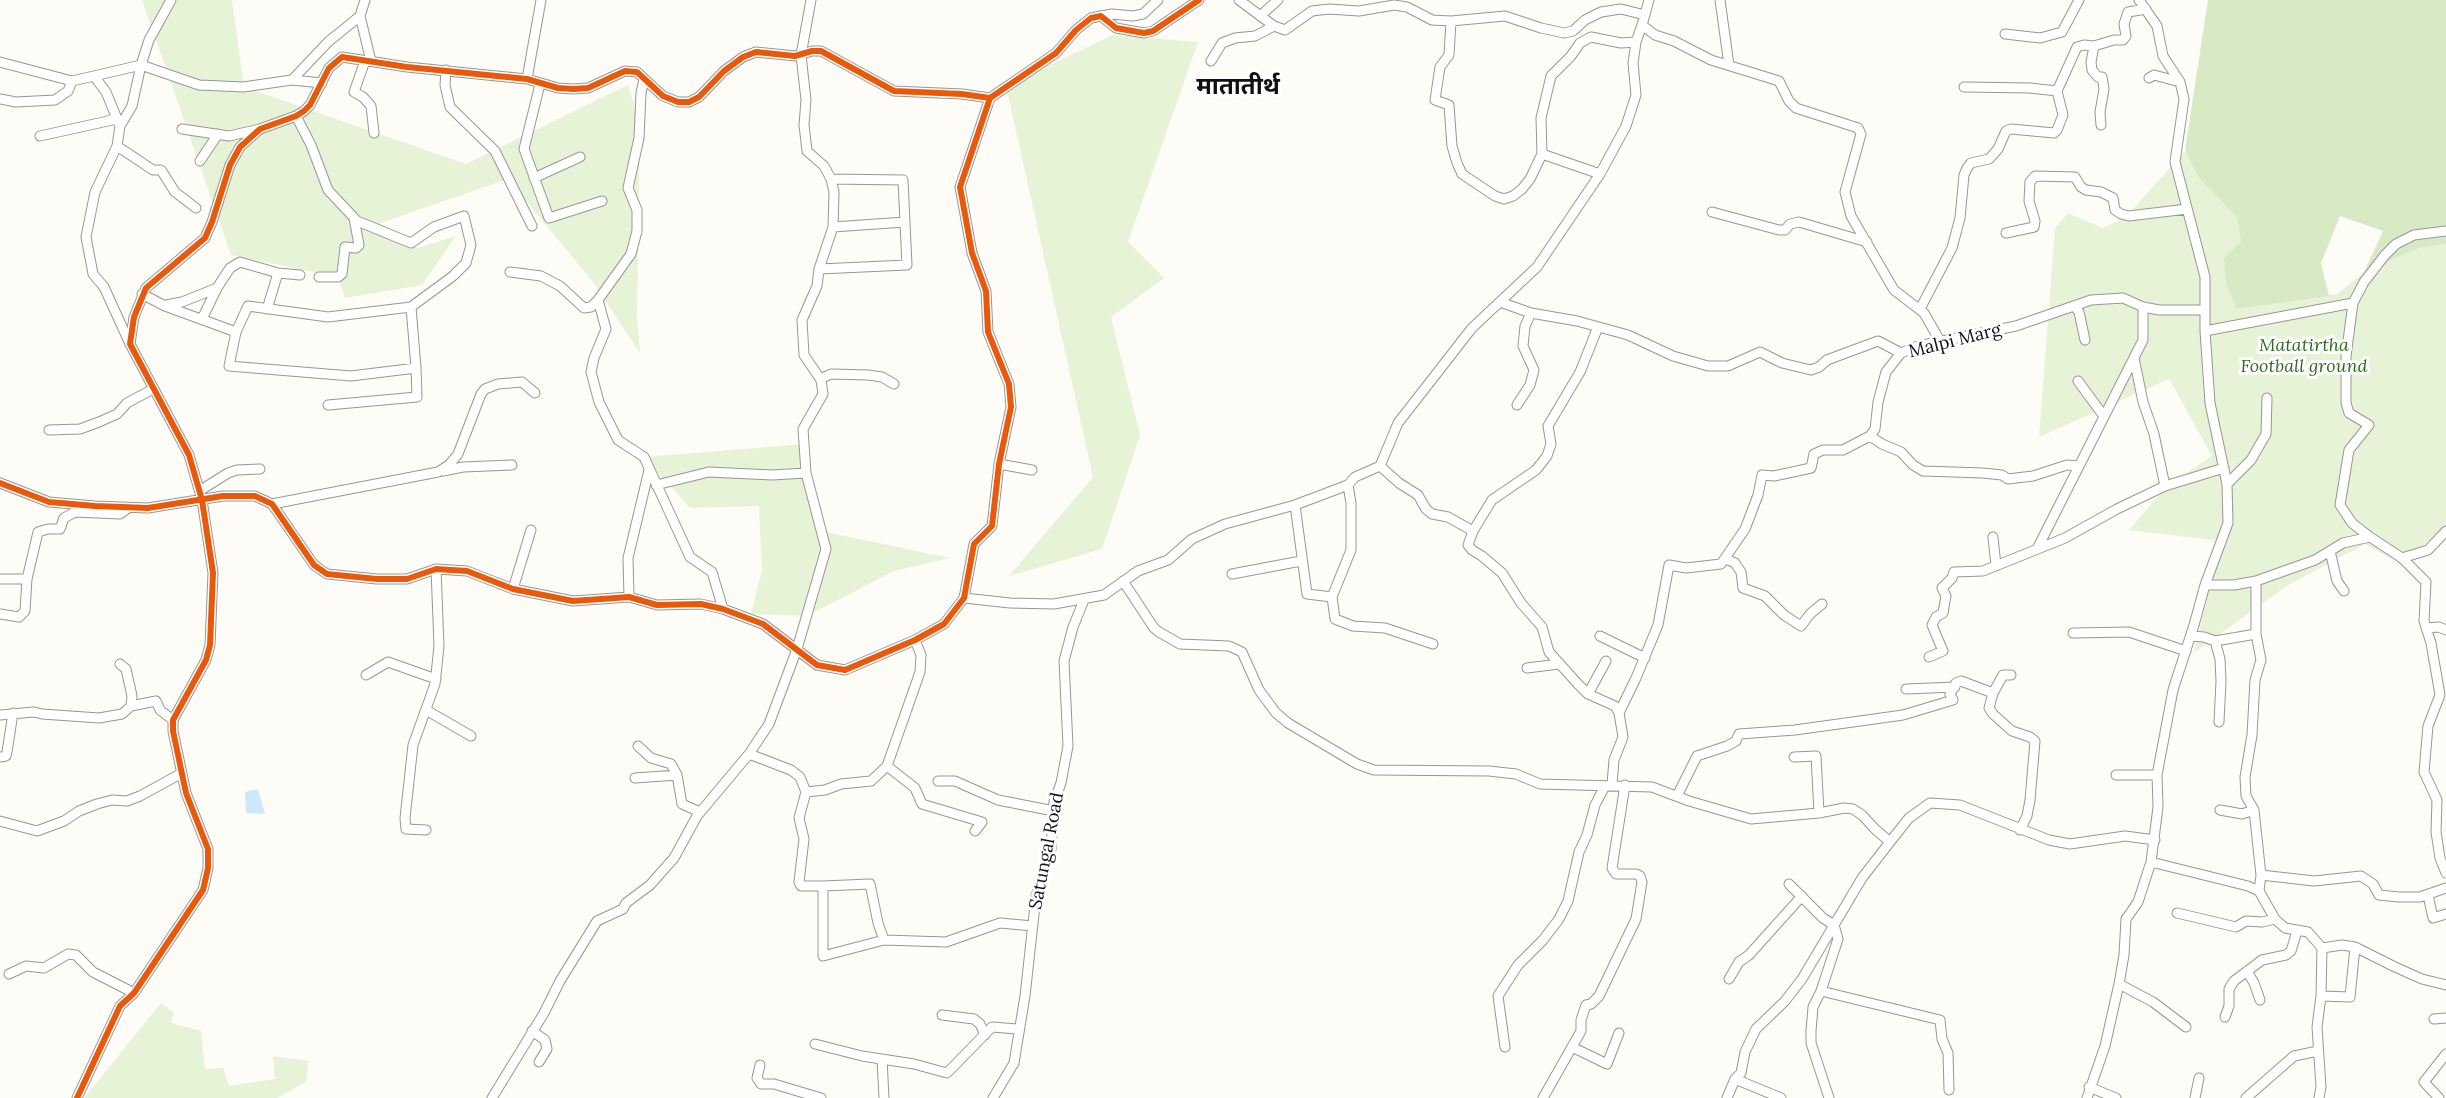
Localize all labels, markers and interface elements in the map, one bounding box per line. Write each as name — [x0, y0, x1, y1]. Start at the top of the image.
district label: मातातीर्थ — [1196, 73, 1280, 101]
street label: Malpi Marg — [1906, 319, 2004, 363]
park label: Matatirtha Football ground — [2241, 335, 2367, 378]
street label: Satungal Road — [1025, 791, 1069, 911]

